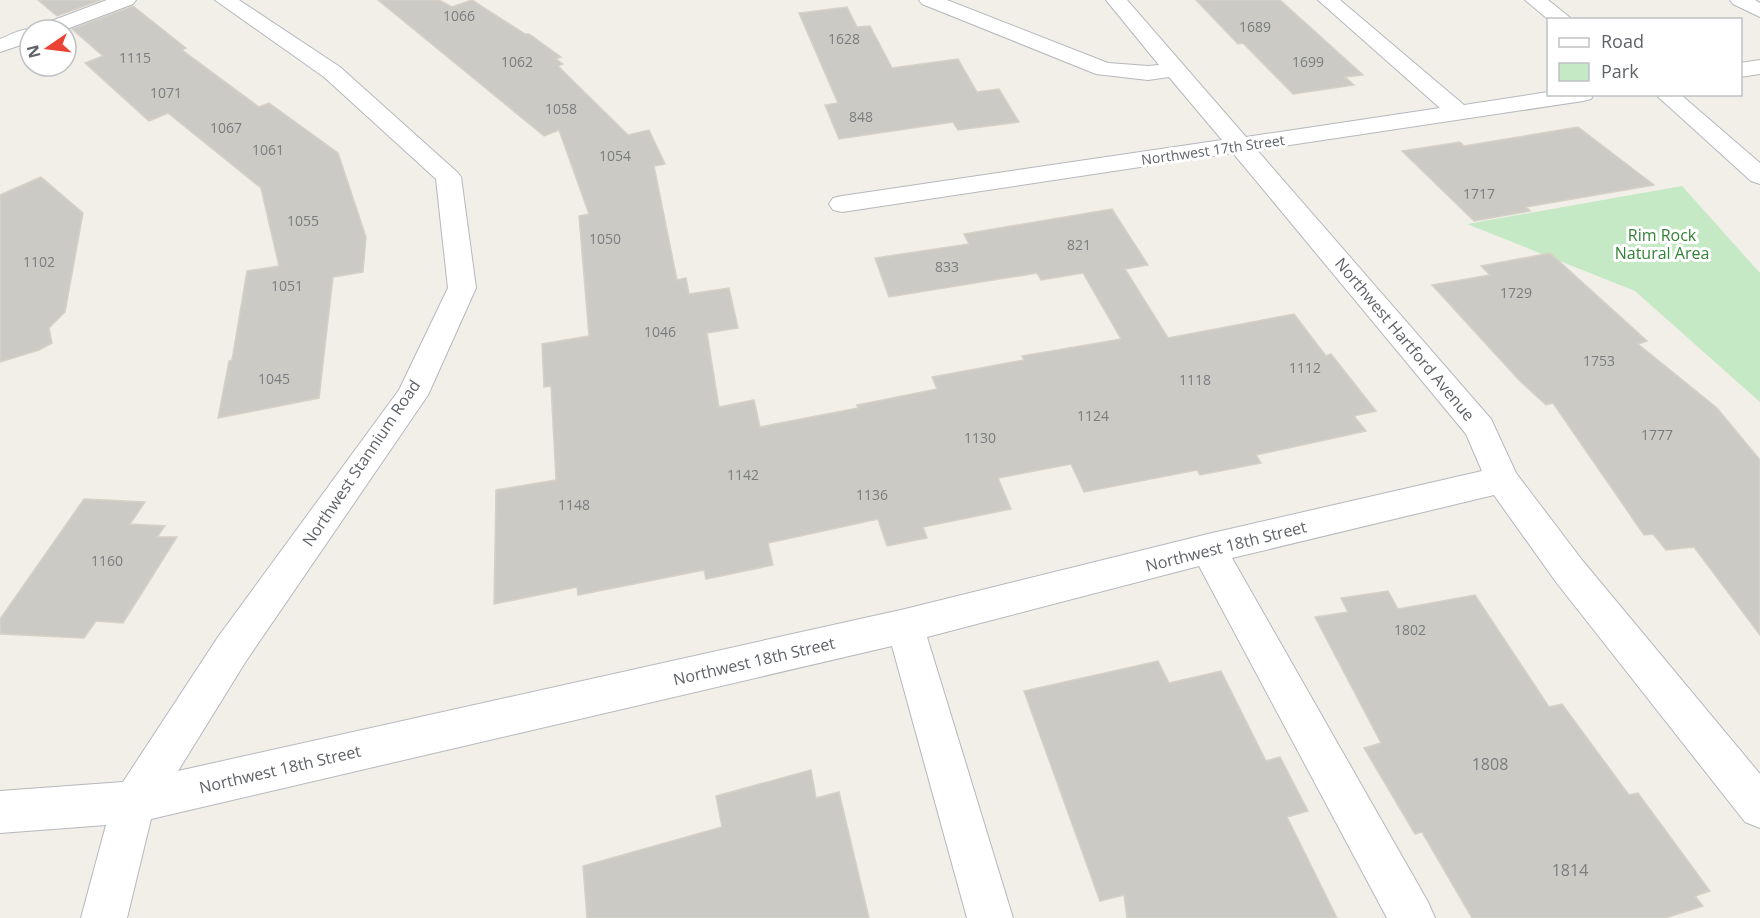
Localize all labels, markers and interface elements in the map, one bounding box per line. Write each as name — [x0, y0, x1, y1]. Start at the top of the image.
house number: 1066 — [443, 6, 475, 25]
house number: 1689 — [1239, 17, 1271, 36]
north arrow — [18, 18, 78, 78]
legend — [1547, 18, 1742, 96]
house number: 1628 — [828, 29, 860, 48]
text: Road — [1601, 29, 1644, 53]
text: N — [21, 43, 46, 61]
house number: 1115 — [119, 48, 151, 67]
house number: 1062 — [501, 52, 533, 71]
house number: 1699 — [1292, 52, 1324, 71]
text: Park — [1601, 59, 1639, 83]
house number: 1071 — [150, 83, 182, 102]
house number: 1058 — [545, 99, 577, 118]
house number: 848 — [849, 107, 873, 126]
house number: 1067 — [210, 118, 242, 137]
street label: Northwest 17th Street — [1140, 130, 1286, 169]
house number: 1061 — [252, 140, 284, 159]
house number: 1054 — [599, 146, 631, 165]
house number: 1717 — [1463, 184, 1495, 203]
house number: 1055 — [287, 211, 319, 230]
park label: Rim Rock Natural Area — [1615, 224, 1709, 264]
house number: 1050 — [589, 229, 621, 248]
house number: 821 — [1067, 235, 1091, 254]
house number: 1102 — [23, 252, 55, 271]
street label: Northwest Hartford Avenue — [1330, 253, 1480, 425]
house number: 833 — [935, 257, 959, 276]
house number: 1051 — [271, 276, 303, 295]
house number: 1729 — [1500, 283, 1532, 302]
house number: 1046 — [644, 322, 676, 341]
house number: 1753 — [1583, 351, 1615, 370]
house number: 1112 — [1289, 358, 1321, 377]
house number: 1045 — [258, 369, 290, 388]
house number: 1118 — [1179, 370, 1211, 389]
street label: Northwest Stannium Road — [297, 375, 425, 551]
house number: 1124 — [1077, 406, 1109, 425]
house number: 1777 — [1641, 425, 1673, 444]
house number: 1130 — [964, 428, 996, 447]
house number: 1142 — [727, 465, 759, 484]
house number: 1136 — [856, 485, 888, 504]
house number: 1148 — [558, 495, 590, 514]
street label: Northwest 18th Street — [1143, 515, 1309, 577]
house number: 1160 — [91, 551, 123, 570]
house number: 1802 — [1394, 620, 1426, 639]
street label: Northwest 18th Street — [671, 632, 837, 690]
street label: Northwest 18th Street — [197, 740, 363, 798]
house number: 1808 — [1472, 753, 1508, 775]
house number: 1814 — [1552, 859, 1588, 881]

